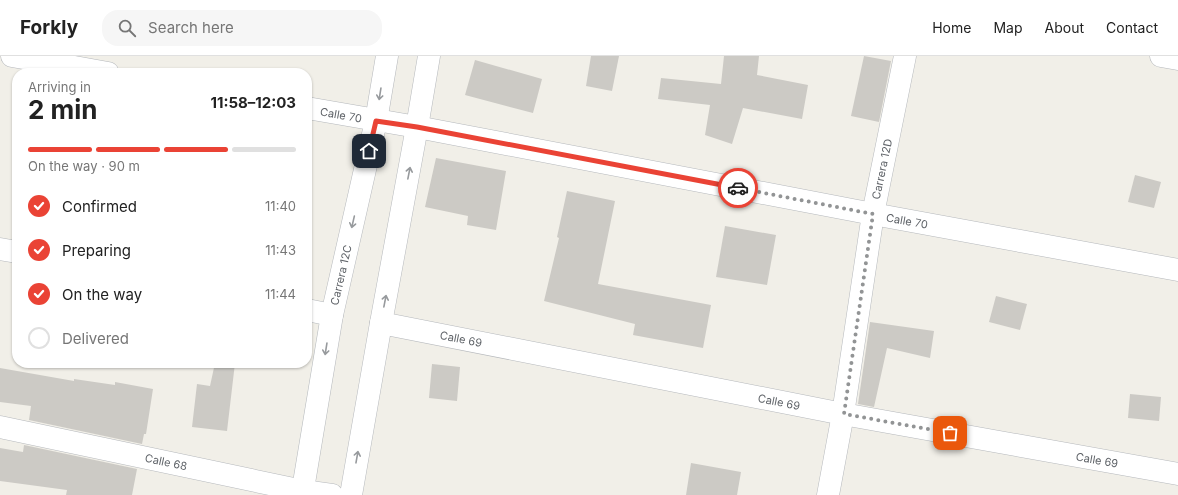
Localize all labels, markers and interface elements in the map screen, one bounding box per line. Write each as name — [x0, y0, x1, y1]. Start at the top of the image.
search box — [102, 10, 382, 46]
text: Forkly — [20, 16, 78, 39]
icon: search — [116, 17, 138, 39]
text: Search here — [148, 18, 234, 37]
text: Home — [932, 19, 971, 36]
text: Map — [993, 19, 1023, 36]
text: About — [1045, 19, 1084, 36]
text: Contact — [1106, 19, 1158, 36]
text: Arriving in — [28, 79, 91, 95]
one-way arrow — [376, 88, 384, 101]
text: 11:58–12:03 — [210, 93, 296, 112]
text: 2 min — [28, 94, 98, 125]
street label: Calle 70 — [319, 104, 363, 126]
pin — [352, 134, 386, 168]
street label: Carrera 12D — [869, 137, 895, 201]
icon: home — [358, 140, 380, 162]
text: On the way · 90 m — [28, 158, 140, 174]
one-way arrow — [405, 167, 413, 180]
courier — [718, 168, 758, 208]
icon: car — [727, 177, 749, 199]
icon: check — [28, 195, 50, 217]
text: Confirmed — [62, 197, 137, 216]
text: 11:40 — [265, 198, 296, 214]
street label: Calle 70 — [885, 210, 929, 232]
one-way arrow — [348, 215, 356, 228]
icon: check — [28, 239, 50, 261]
text: Preparing — [62, 241, 131, 260]
text: 11:43 — [265, 242, 296, 258]
street label: Carrera 12C — [327, 243, 355, 307]
icon: check — [28, 283, 50, 305]
text: On the way — [62, 285, 142, 304]
text: 11:44 — [265, 286, 296, 302]
one-way arrow — [381, 295, 389, 308]
street label: Calle 69 — [439, 328, 483, 350]
text: Delivered — [62, 329, 129, 348]
one-way arrow — [322, 342, 330, 355]
street label: Calle 69 — [757, 391, 801, 413]
pin — [933, 416, 967, 450]
icon: bag — [939, 422, 961, 444]
street label: Calle 69 — [1075, 449, 1119, 471]
one-way arrow — [353, 450, 361, 463]
street label: Calle 68 — [144, 451, 189, 473]

